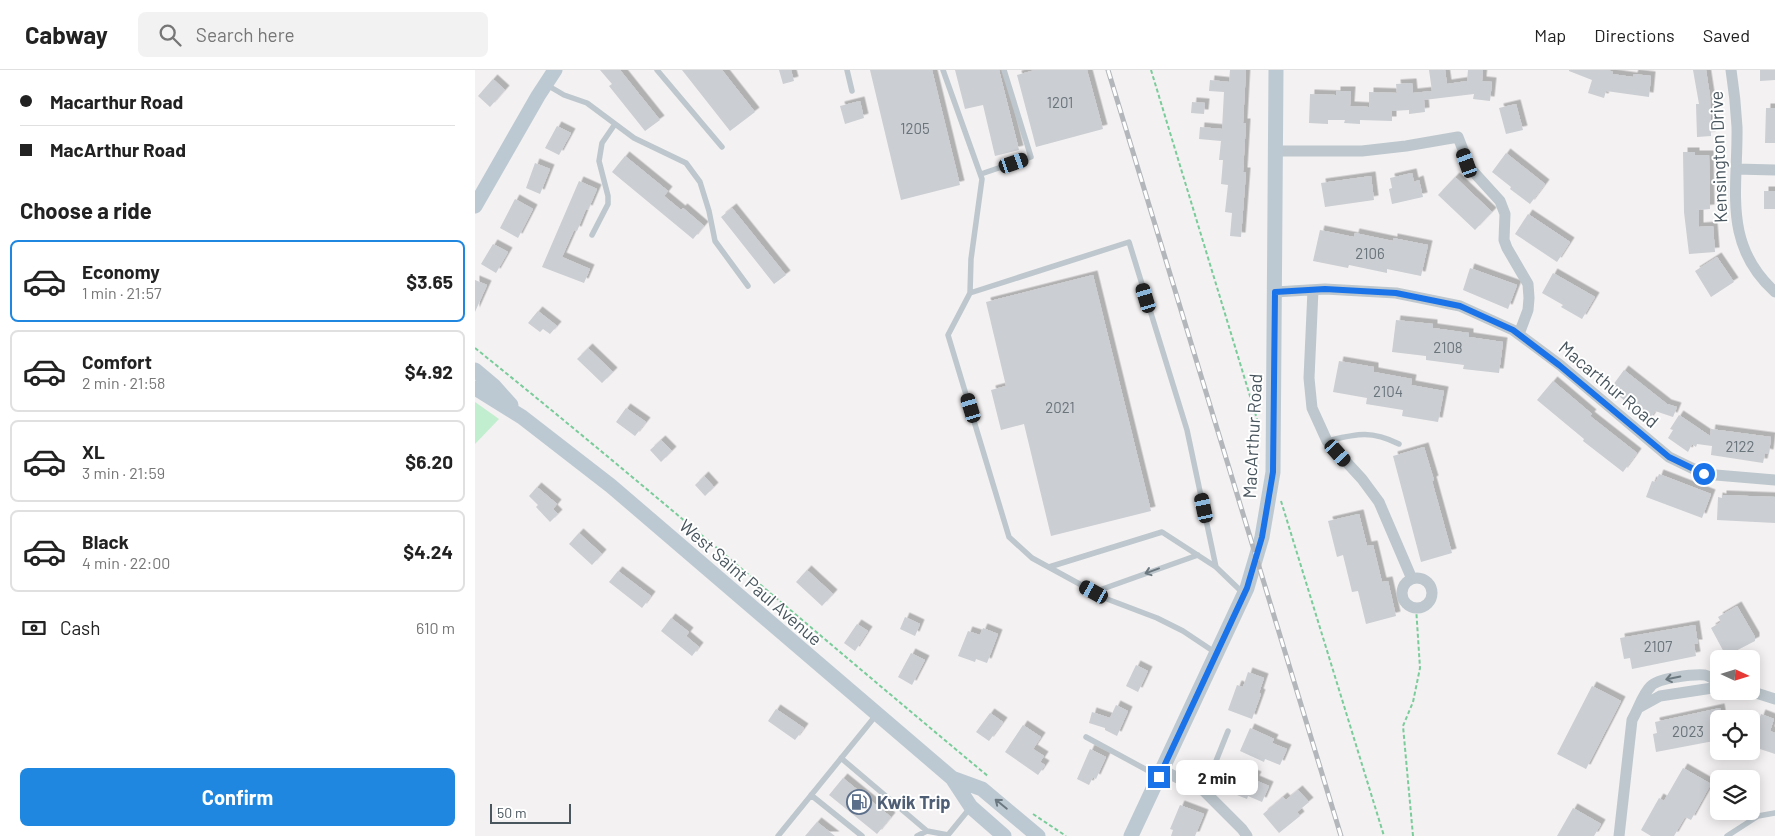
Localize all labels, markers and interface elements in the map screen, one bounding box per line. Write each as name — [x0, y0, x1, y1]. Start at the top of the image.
search box — [138, 12, 488, 57]
text: Cabway — [25, 20, 108, 49]
icon: search — [156, 21, 184, 49]
text: Search here — [196, 23, 295, 46]
text: Map — [1534, 24, 1566, 46]
text: Directions — [1594, 24, 1675, 46]
text: Saved — [1703, 24, 1750, 46]
text: Macarthur Road — [50, 90, 183, 113]
street label: Kensington Drive — [1705, 91, 1731, 223]
house number: 1201 — [1047, 93, 1073, 111]
house number: 1205 — [900, 119, 930, 137]
text: MacArthur Road — [50, 138, 186, 161]
car — [1454, 146, 1479, 180]
car — [997, 151, 1030, 175]
text: Choose a ride — [20, 197, 152, 223]
house number: 2106 — [1355, 244, 1385, 262]
icon: car — [22, 259, 67, 304]
text: Economy — [82, 260, 160, 283]
text: $3.65 — [406, 270, 453, 293]
car — [1134, 281, 1157, 315]
text: 1 min · 21:57 — [82, 283, 162, 302]
street label: Macarthur Road — [1555, 336, 1663, 432]
house number: 2108 — [1433, 338, 1463, 356]
icon: car — [22, 349, 67, 394]
text: Comfort — [82, 350, 152, 373]
text: $4.92 — [405, 360, 453, 383]
text: 2 min · 21:58 — [82, 373, 165, 392]
street label: MacArthur Road — [1238, 373, 1266, 499]
house number: 2104 — [1373, 382, 1403, 400]
car — [959, 391, 982, 425]
house number: 2021 — [1045, 398, 1075, 416]
car — [1322, 437, 1353, 469]
house number: 2122 — [1725, 437, 1755, 455]
icon: car — [22, 439, 67, 484]
text: XL — [82, 440, 105, 463]
text: $6.20 — [405, 450, 453, 473]
text: 3 min · 21:59 — [82, 463, 165, 482]
route start — [1693, 463, 1715, 485]
car — [1193, 492, 1214, 524]
street label: West Saint Paul Avenue — [675, 514, 827, 650]
icon: car — [22, 529, 67, 574]
text: Black — [82, 530, 129, 553]
text: $4.24 — [403, 540, 453, 563]
text: 4 min · 22:00 — [82, 553, 170, 572]
one-way arrow — [1145, 567, 1160, 576]
car — [1077, 578, 1110, 606]
icon: cash — [20, 614, 48, 642]
text: Cash — [60, 616, 101, 639]
text: 610 m — [416, 618, 455, 637]
house number: 2107 — [1644, 637, 1672, 655]
north arrow — [1710, 650, 1760, 700]
map controls — [1710, 650, 1760, 820]
one-way arrow — [1665, 674, 1681, 684]
button: locate — [1710, 710, 1760, 760]
house number: 2023 — [1672, 722, 1704, 740]
callout: 2 min — [1177, 760, 1259, 794]
route end — [1148, 766, 1170, 788]
button: Confirm — [20, 768, 455, 826]
text: 2 min — [1198, 768, 1236, 787]
button: layers — [1710, 770, 1760, 820]
fuel station icon: Kwik Trip — [846, 789, 872, 815]
place label: Kwik Trip — [877, 791, 950, 813]
one-way arrow — [994, 799, 1007, 810]
scale bar — [490, 801, 571, 824]
text: 50 m — [497, 804, 526, 821]

